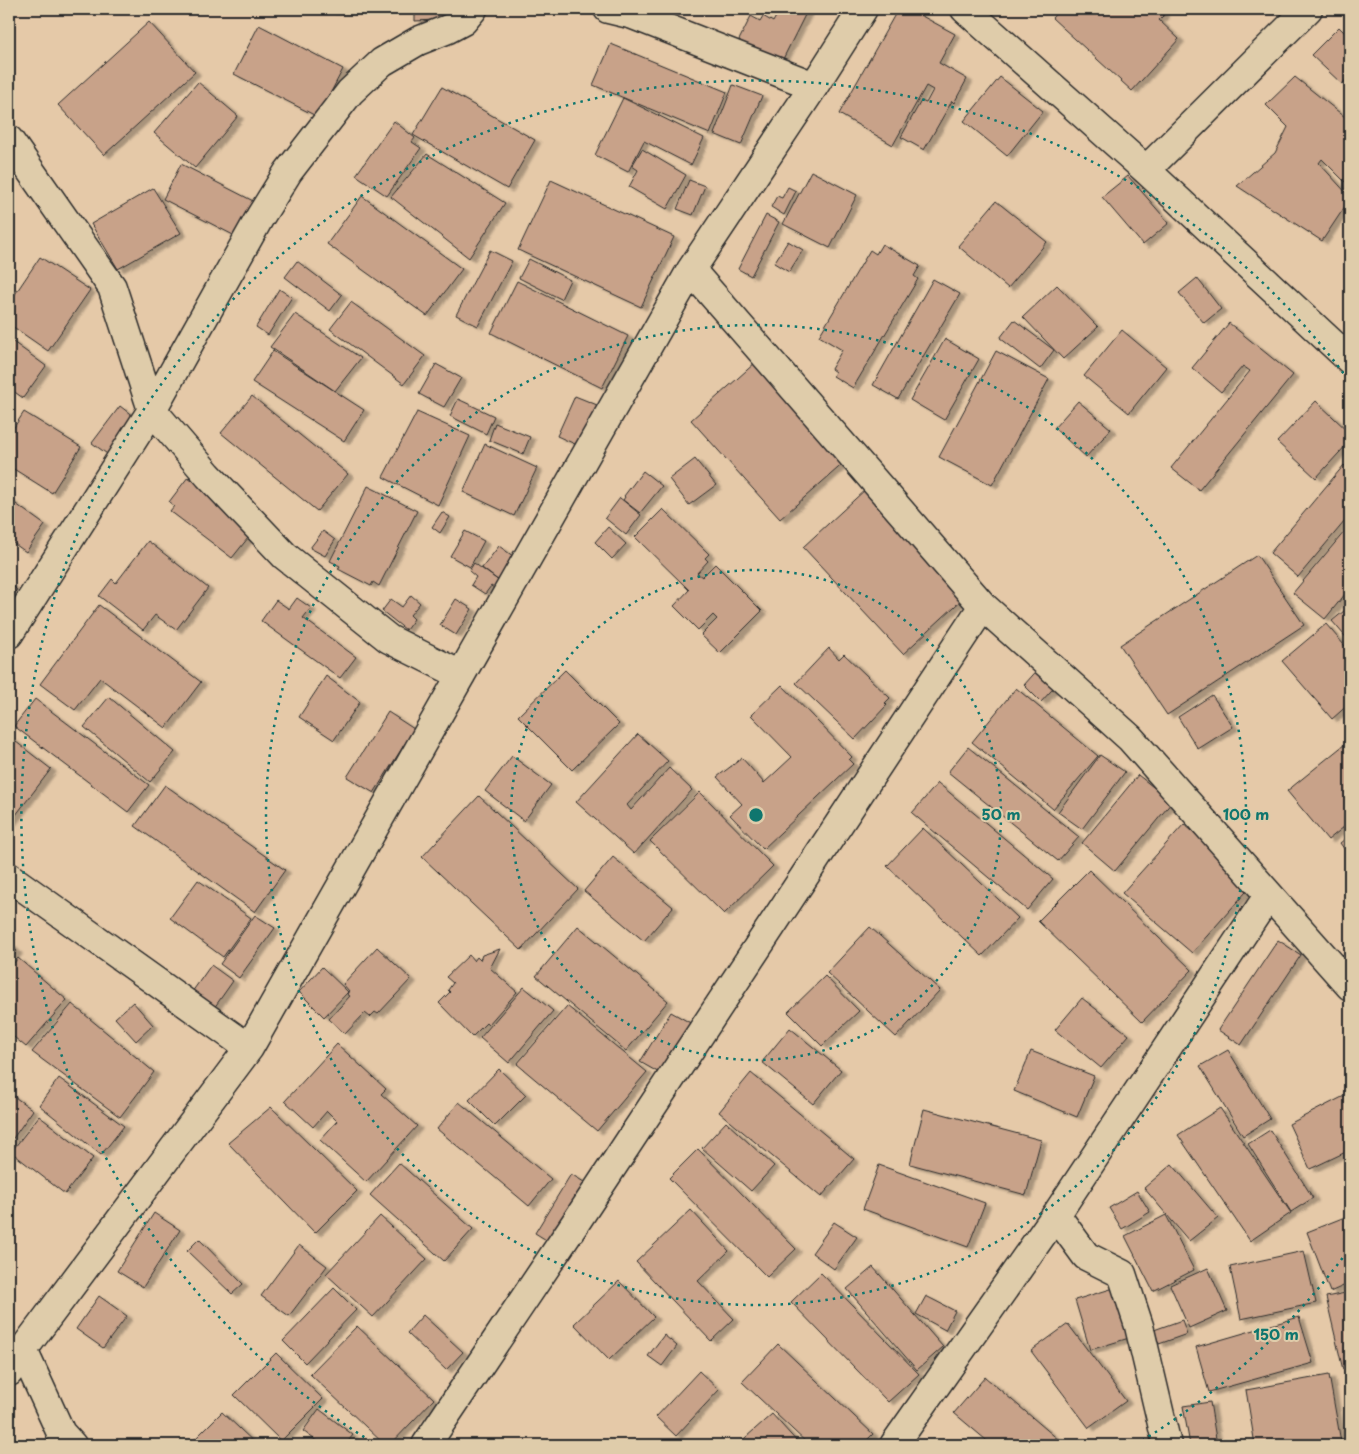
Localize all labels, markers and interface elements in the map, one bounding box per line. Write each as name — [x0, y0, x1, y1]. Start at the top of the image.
text: 50 m — [982, 802, 1020, 825]
text: 100 m — [1223, 802, 1269, 825]
centre of rings — [747, 806, 765, 824]
text: 150 m — [1253, 1322, 1299, 1345]

